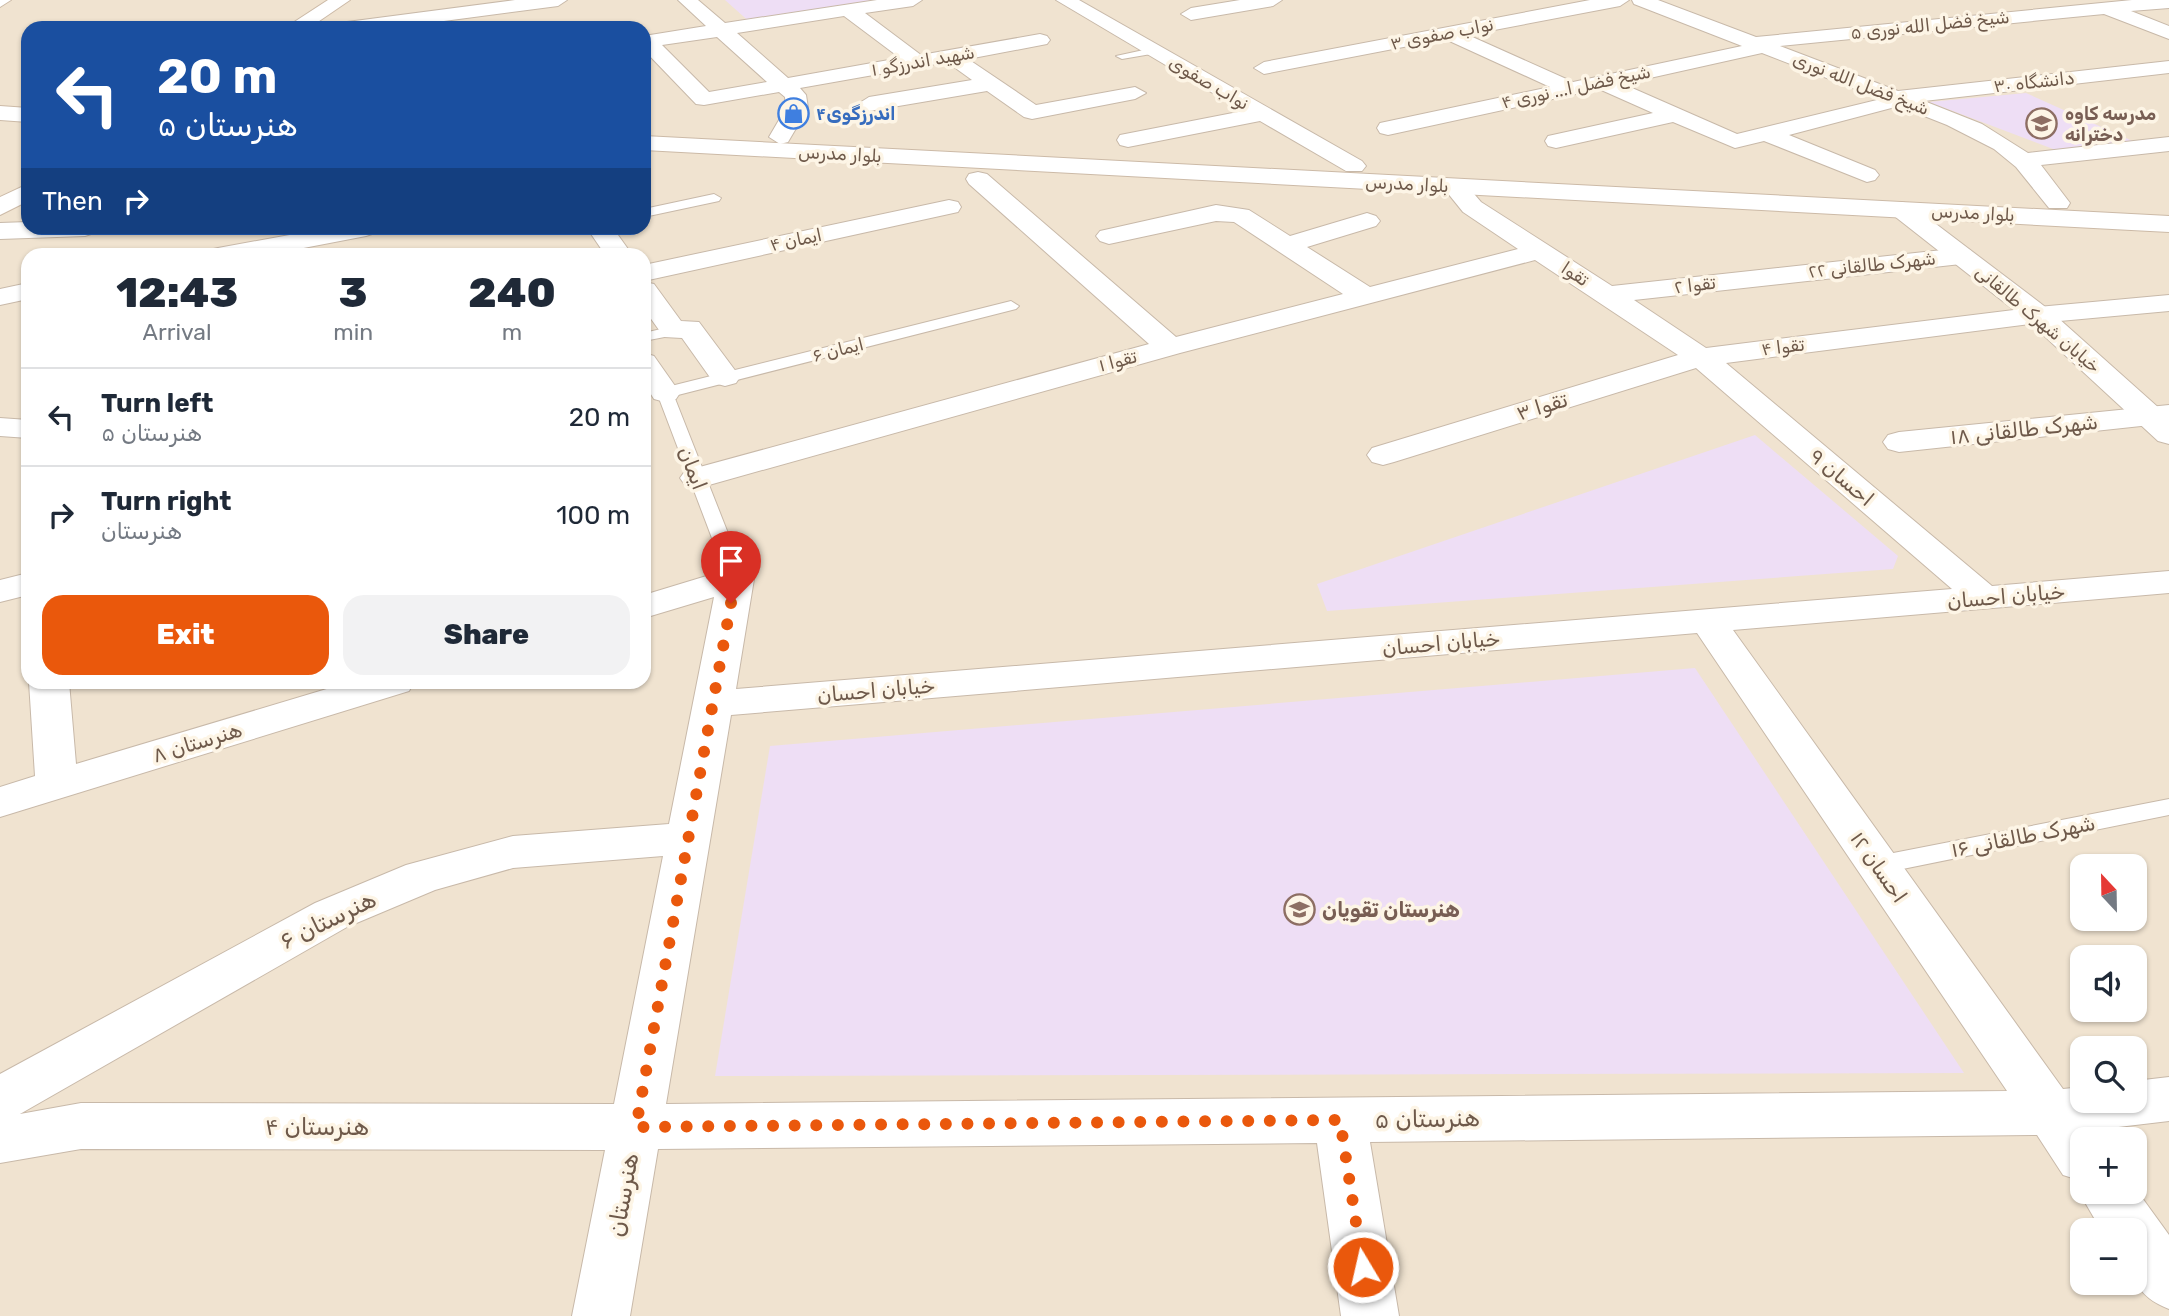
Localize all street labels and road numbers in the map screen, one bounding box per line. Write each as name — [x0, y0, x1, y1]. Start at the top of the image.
street label: شیخ فضل‌ الله نوری ۵ — [1849, 6, 2011, 46]
street label: نواب صفوی ۳ — [1388, 13, 1496, 55]
street label: شهید اندرزگو ۱ — [870, 41, 976, 81]
street label: شیخ فضل الله نوری — [1789, 48, 1932, 122]
street label: نواب صفوی — [1165, 51, 1253, 115]
street label: شیخ فضل ا... نوری ۴ — [1499, 60, 1653, 116]
street label: دانشگاه ۳۰ — [1992, 67, 2076, 97]
street label: بلوار مدرس — [798, 141, 882, 167]
street label: بلوار مدرس — [1365, 171, 1449, 197]
street label: بلوار مدرس — [1931, 200, 2015, 226]
street label: ایمان ۴ — [768, 224, 824, 256]
street label: شهرک طالقانی ۲۲ — [1807, 247, 1937, 283]
street label: تقوا — [1557, 257, 1593, 291]
street label: خیابان شهرک طالقانی — [1971, 260, 2105, 378]
street label: تقوا ۲ — [1673, 272, 1717, 298]
street label: ایمان ۶ — [810, 333, 866, 367]
street label: تقوا ۴ — [1760, 333, 1806, 361]
street label: تقوا ۱ — [1096, 345, 1140, 377]
street label: تقوا ۳ — [1513, 386, 1571, 426]
street label: شهرک طالقانی ۱۸ — [1949, 409, 2099, 449]
street label: ایمان — [673, 443, 713, 493]
street label: احسان ۹ — [1805, 443, 1879, 511]
street label: خیابان احسان — [1946, 578, 2066, 614]
street label: خیابان احسان — [1381, 625, 1501, 661]
street label: خیابان احسان — [816, 672, 936, 708]
street label: هنرستان ۸ — [149, 717, 245, 767]
street label: شهرک طالقانی ۱۶ — [1949, 810, 2097, 862]
street label: احسان ۱۲ — [1845, 827, 1913, 907]
street label: هنرستان ۶ — [275, 885, 381, 955]
street label: هنرستان ۵ — [1374, 1104, 1480, 1134]
street label: هنرستان ۴ — [265, 1113, 369, 1141]
street label: هنرستان — [602, 1151, 644, 1239]

